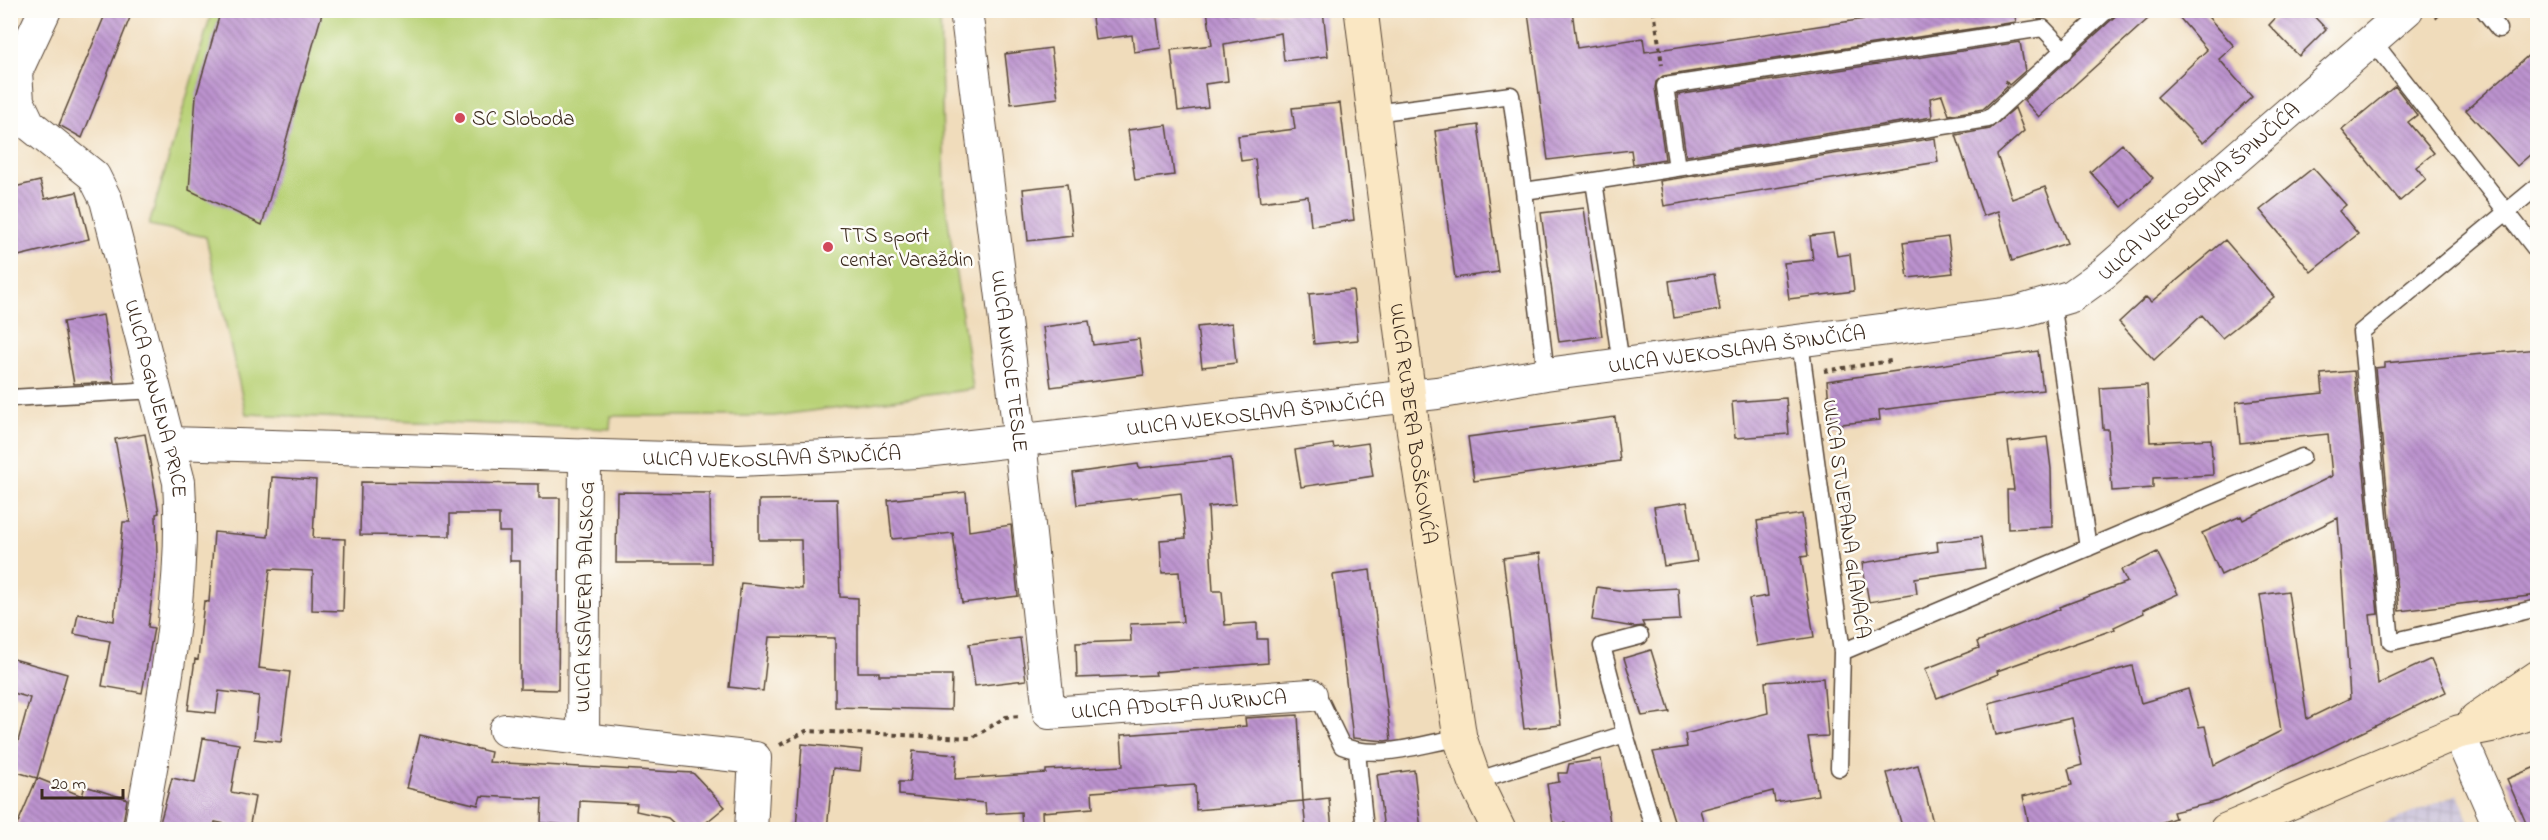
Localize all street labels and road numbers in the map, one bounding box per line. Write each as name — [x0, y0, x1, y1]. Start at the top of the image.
street label: ULICA VJEKOSLAVA ŠPINČIĆA — [2092, 96, 2307, 289]
street label: ULICA NIKOLE TESLE — [982, 269, 1034, 454]
street label: ULICA OGNJENA PRICE — [115, 296, 193, 498]
street label: ULICA RUĐERA BOŠKOVIĆA — [1380, 301, 1443, 547]
street label: ULICA VJEKOSLAVA ŠPINČIĆA — [1607, 319, 1868, 383]
street label: ULICA VJEKOSLAVA ŠPINČIĆA — [1125, 386, 1386, 445]
street label: ULICA STJEPANA GLAVAĆA — [1813, 398, 1877, 641]
street label: ULICA VJEKOSLAVA ŠPINČIĆA — [642, 440, 902, 477]
street label: ULICA KSAVERA ĐALSKOG — [569, 481, 603, 713]
street label: ULICA ADOLFA JURINCA — [1070, 684, 1288, 728]

